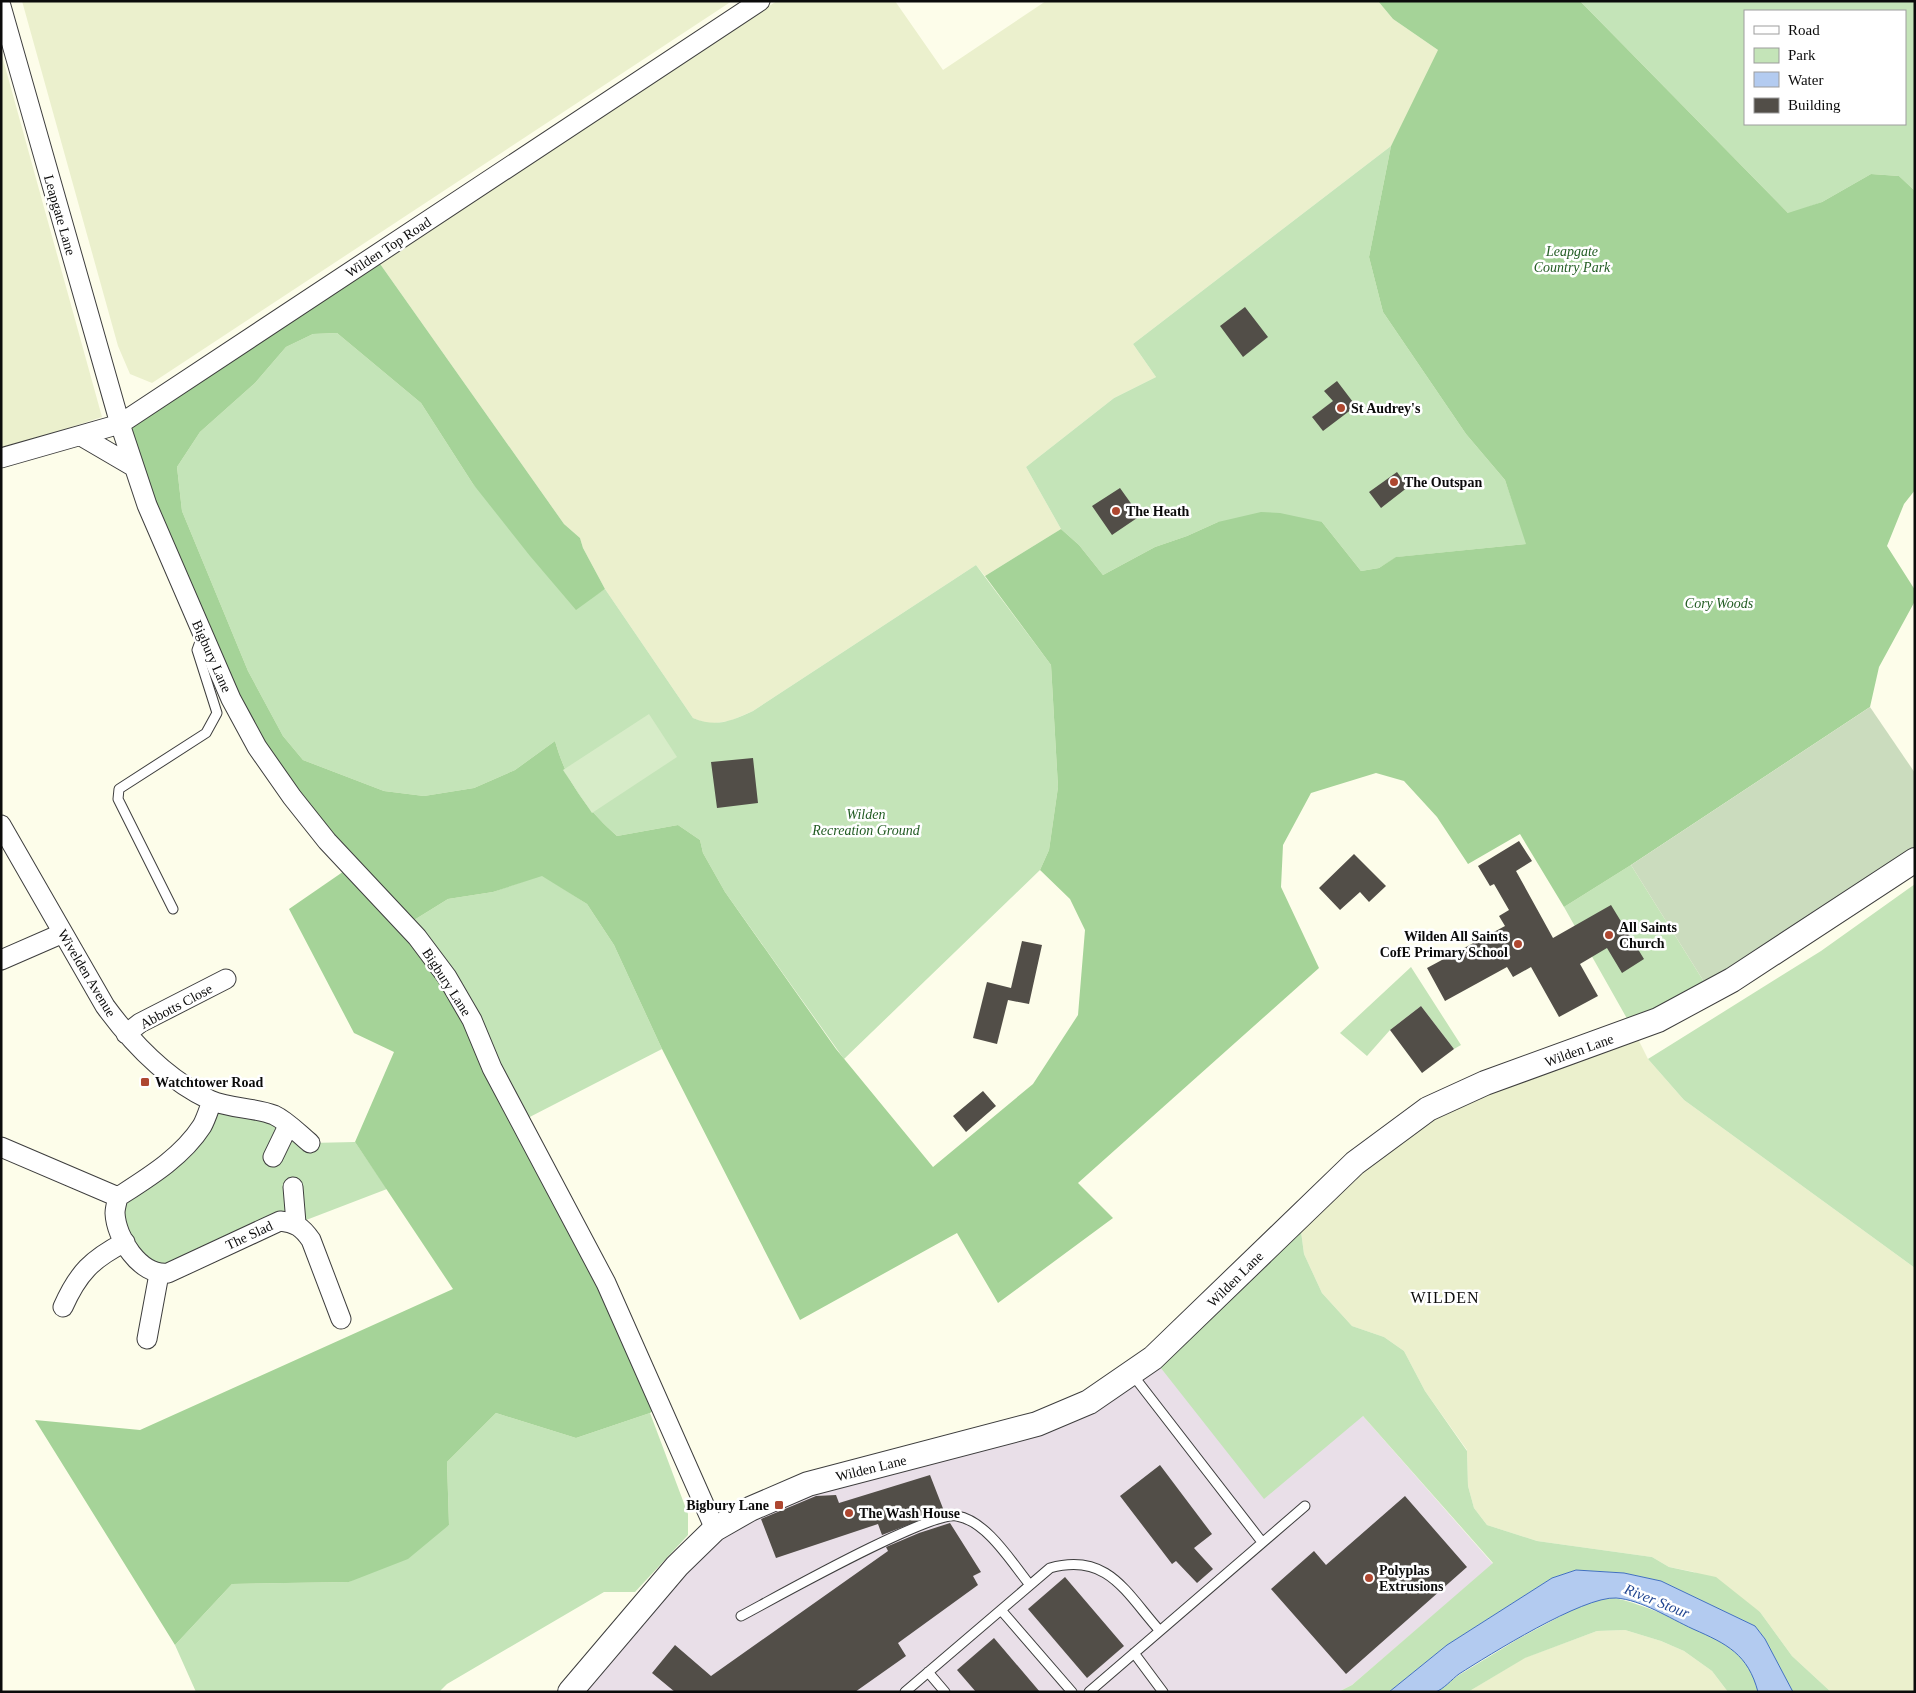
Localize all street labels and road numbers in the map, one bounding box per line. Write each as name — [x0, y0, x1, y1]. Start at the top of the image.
street label: Leapgate Lane — [41, 173, 78, 257]
street label: Wilden Top Road — [343, 214, 434, 281]
street label: Bigbury Lane — [189, 618, 234, 695]
street label: Wivelden Avenue — [55, 927, 119, 1020]
street label: Bigbury Lane — [419, 946, 474, 1019]
street label: Abbotts Close — [138, 981, 215, 1032]
street label: Wilden Lane — [1543, 1031, 1616, 1070]
street label: The Slad — [223, 1218, 275, 1253]
street label: Wilden Lane — [1205, 1249, 1266, 1310]
street label: Wilden Lane — [834, 1452, 908, 1484]

